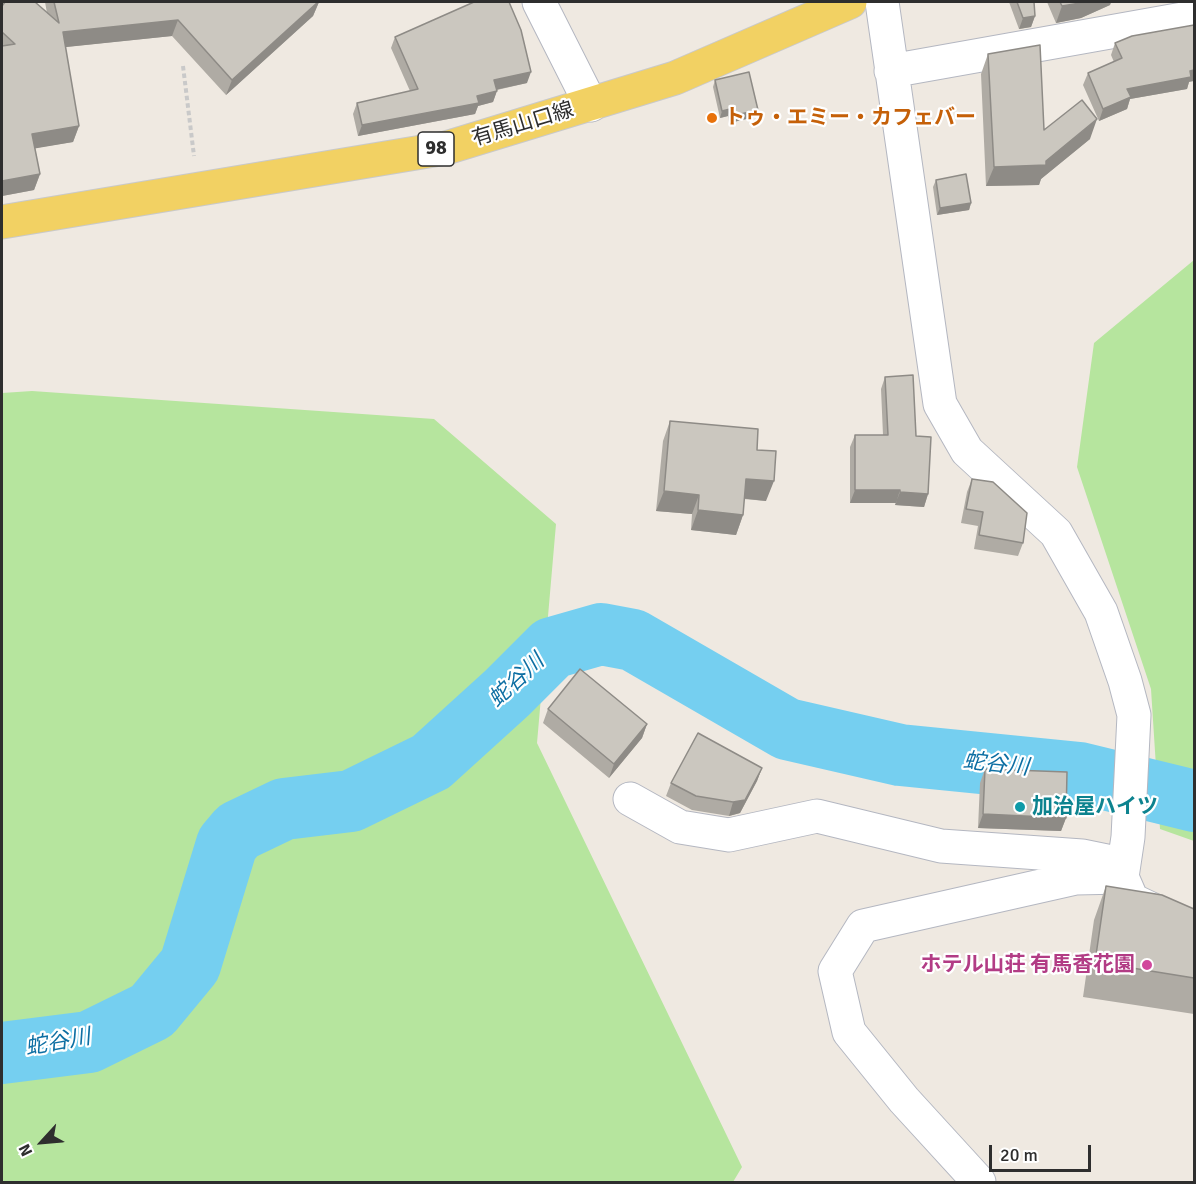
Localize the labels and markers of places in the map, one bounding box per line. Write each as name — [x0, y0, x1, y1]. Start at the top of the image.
place label: トゥ・エミー・カフェバー — [724, 105, 976, 131]
marker: トゥ・エミー・カフェバー — [705, 111, 719, 125]
place label: 加治屋ハイツ — [1032, 794, 1158, 820]
marker: 加治屋ハイツ — [1013, 800, 1027, 814]
place label: ホテル山荘 有馬香花園 — [920, 952, 1135, 978]
marker: ホテル山荘 有馬香花園 — [1140, 958, 1154, 972]

